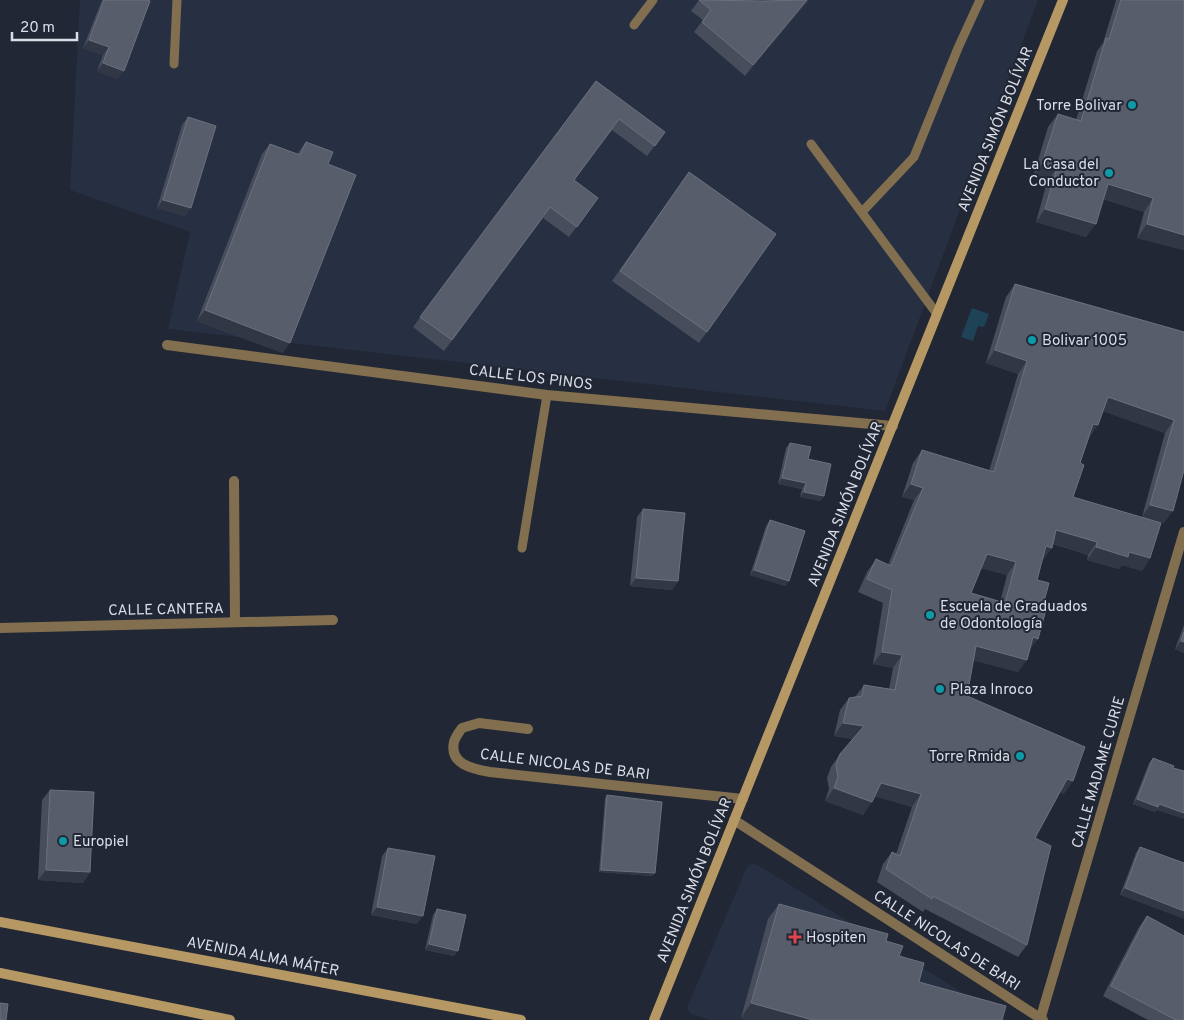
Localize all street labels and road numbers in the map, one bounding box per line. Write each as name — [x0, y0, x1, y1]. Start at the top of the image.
street label: AVENIDA SIMÓN BOLÍVAR — [953, 43, 1038, 215]
street label: CALLE LOS PINOS — [468, 361, 594, 396]
street label: AVENIDA SIMÓN BOLÍVAR — [803, 418, 888, 590]
street label: CALLE CANTERA — [108, 600, 224, 621]
street label: CALLE MADAME CURIE — [1069, 694, 1130, 851]
street label: CALLE NICOLAS DE BARI — [479, 746, 651, 785]
street label: AVENIDA SIMÓN BOLÍVAR — [652, 794, 737, 966]
street label: CALLE NICOLAS DE BARI — [869, 887, 1023, 996]
street label: AVENIDA ALMA MÁTER — [185, 932, 341, 982]

